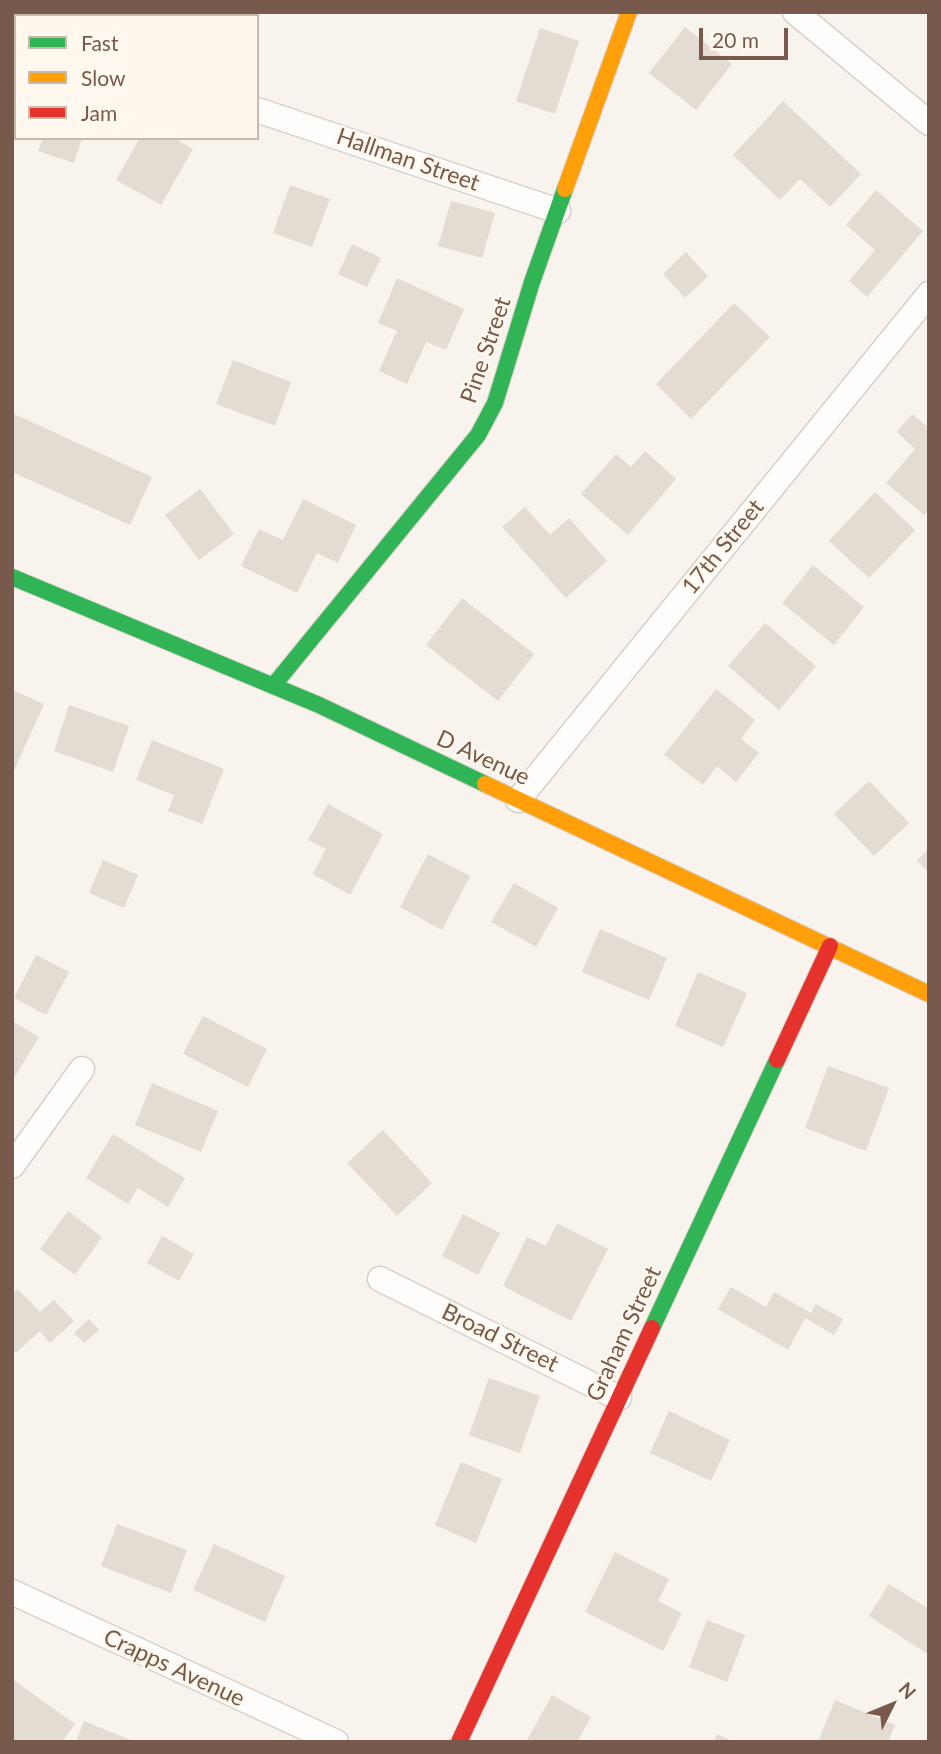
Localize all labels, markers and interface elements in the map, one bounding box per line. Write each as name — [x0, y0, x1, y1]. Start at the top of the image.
legend — [14, 14, 259, 140]
scale bar — [703, 14, 792, 58]
text: 20 m — [712, 27, 759, 52]
text: Fast — [81, 30, 118, 55]
text: Slow — [81, 65, 125, 90]
text: Jam — [81, 100, 117, 125]
street label: Hallman Street — [333, 123, 483, 197]
street label: Pine Street — [455, 293, 517, 407]
street label: 17th Street — [676, 494, 770, 600]
street label: D Avenue — [432, 724, 534, 792]
street label: Graham Street — [581, 1262, 667, 1406]
street label: Broad Street — [437, 1298, 563, 1378]
street label: Crapps Avenue — [99, 1623, 249, 1713]
north arrow — [857, 1670, 927, 1740]
text: N — [894, 1677, 921, 1704]

